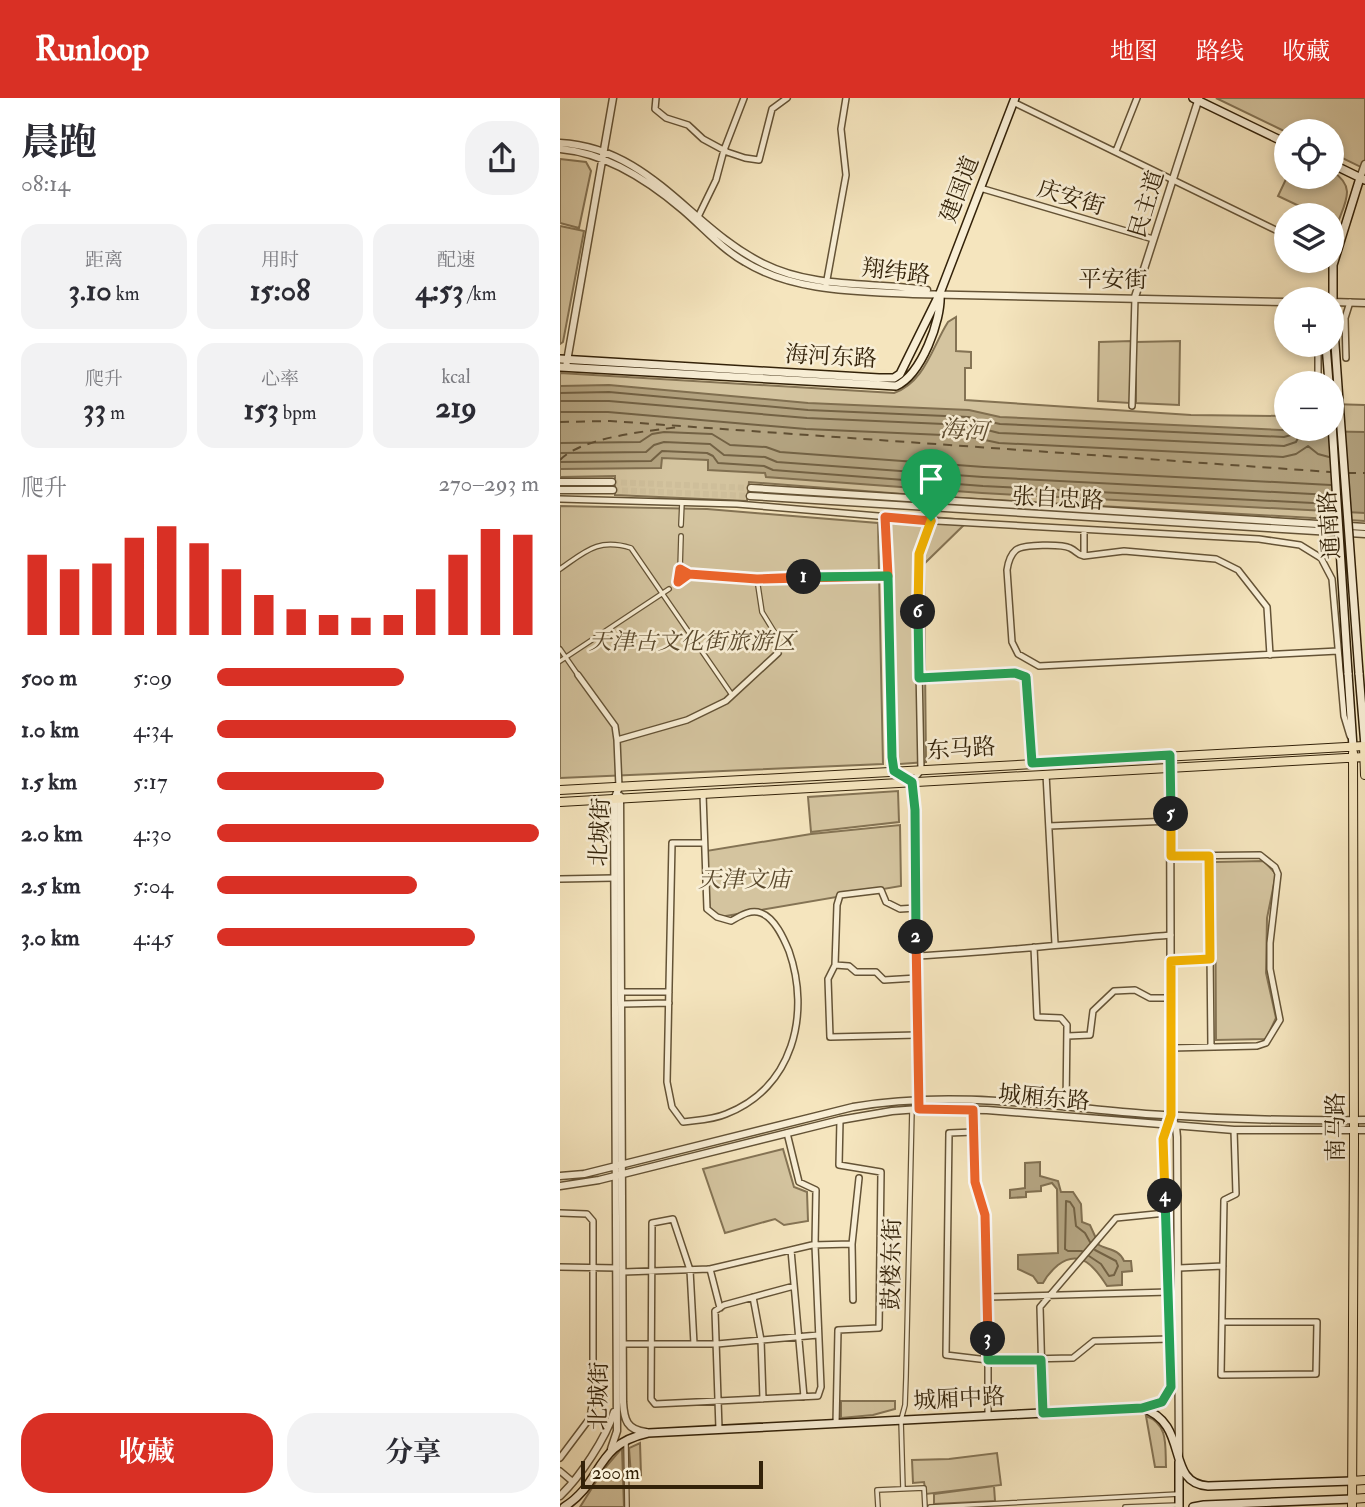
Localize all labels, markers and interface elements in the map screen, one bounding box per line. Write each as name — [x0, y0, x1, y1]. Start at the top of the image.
text: Runloop — [35, 29, 149, 70]
text: 地图 — [1110, 36, 1158, 67]
text: 路线 — [1196, 36, 1244, 67]
text: 收藏 — [1282, 36, 1330, 67]
text: 晨跑 — [21, 119, 97, 167]
map controls — [1274, 119, 1344, 441]
button: locate — [1274, 119, 1344, 189]
button: share — [465, 121, 539, 195]
street label: 建国道 — [934, 152, 985, 227]
street label: 民主道 — [1123, 167, 1170, 241]
text: 08:14 — [21, 169, 70, 198]
street label: 庆安街 — [1034, 174, 1108, 221]
button: layers — [1274, 203, 1344, 273]
text: 距离 — [85, 248, 123, 272]
text: 用时 — [261, 248, 299, 272]
text: 配速 — [437, 248, 475, 272]
street label: 翔纬路 — [860, 253, 932, 290]
street label: 平安街 — [1078, 264, 1148, 295]
text: 3.10 — [68, 272, 112, 309]
text: 15:08 — [250, 272, 310, 309]
text: 4:53 — [415, 272, 464, 309]
text: km — [112, 282, 140, 306]
text: /km — [464, 282, 497, 306]
button: + — [1274, 287, 1344, 357]
street label: 海河东路 — [784, 340, 878, 373]
text: kcal — [441, 365, 471, 389]
text: 爬升 — [85, 367, 123, 391]
text: 心率 — [261, 367, 299, 391]
button: − — [1274, 371, 1344, 441]
text: 219 — [435, 389, 477, 426]
text: 33 — [83, 391, 106, 428]
text: 153 — [244, 391, 279, 428]
text: m — [106, 401, 125, 425]
text: bpm — [279, 401, 317, 425]
water label: 海河 — [939, 413, 993, 448]
pin — [901, 449, 961, 521]
icon: arrive — [912, 460, 950, 498]
text: 270–293 m — [439, 469, 539, 498]
text: 爬升 — [21, 473, 67, 502]
street label: 张自忠路 — [1011, 482, 1105, 515]
street label: 通南路 — [1313, 490, 1346, 560]
pin: 1 — [786, 560, 822, 594]
text: 1 — [800, 564, 807, 588]
pin: 6 — [900, 594, 936, 630]
text: 6 — [913, 599, 922, 623]
park label: 天津古文化街旅游区 — [589, 627, 799, 656]
text: 500 m — [21, 663, 77, 692]
text: 5:09 — [133, 663, 172, 692]
text: 1.0 km — [21, 715, 79, 744]
text: 4:34 — [133, 715, 172, 744]
street label: 东马路 — [926, 732, 996, 765]
text: 1.5 km — [21, 767, 77, 796]
text: 5:17 — [133, 767, 168, 796]
pin: 5 — [1154, 796, 1188, 832]
street label: 北城街 — [583, 797, 616, 867]
text: 5 — [1166, 801, 1175, 825]
text: 2.0 km — [21, 819, 83, 848]
text: 4:30 — [133, 819, 172, 848]
park label: 天津文庙 — [698, 865, 793, 894]
text: 2.5 km — [21, 871, 81, 900]
text: 5:04 — [133, 871, 173, 900]
pin: 2 — [898, 920, 934, 954]
text: 3.0 km — [21, 923, 80, 952]
text: 4:45 — [133, 923, 174, 952]
text: 2 — [911, 924, 920, 948]
street label: 城厢东路 — [997, 1079, 1091, 1116]
street label: 南马路 — [1321, 1093, 1350, 1162]
pin: 4 — [1148, 1178, 1182, 1214]
text: 4 — [1159, 1183, 1170, 1207]
street label: 鼓楼东街 — [876, 1218, 907, 1310]
pin: 3 — [970, 1322, 1006, 1356]
text: 3 — [984, 1326, 991, 1350]
street label: 北城街 — [583, 1361, 614, 1431]
street label: 城厢中路 — [912, 1382, 1006, 1415]
button: 收藏 — [21, 1413, 273, 1493]
button: 分享 — [287, 1413, 539, 1493]
scale bar — [581, 1458, 763, 1490]
text: 200 m — [592, 1461, 640, 1485]

